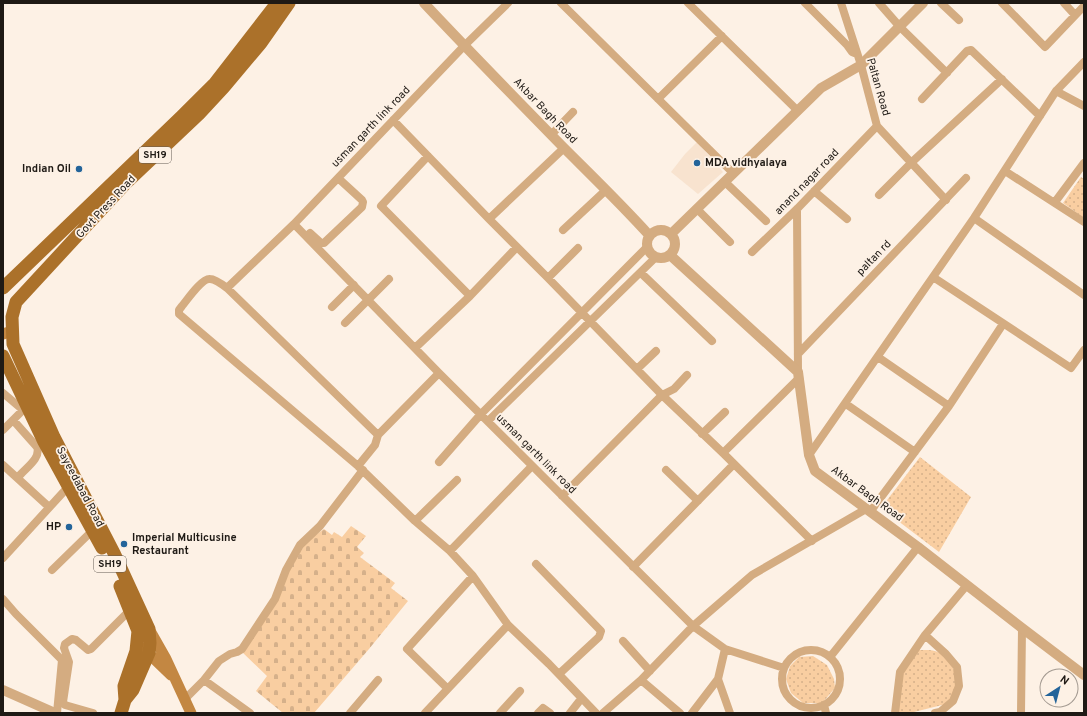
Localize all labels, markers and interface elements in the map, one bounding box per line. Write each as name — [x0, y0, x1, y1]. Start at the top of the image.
street label: Paltan Road — [863, 56, 893, 118]
street label: Akbar Bagh Road — [510, 75, 580, 147]
street label: usman garth link road — [329, 83, 413, 171]
street label: anand nagar road — [772, 146, 842, 218]
road number: SH19 — [139, 147, 171, 163]
place label: MDA vidhyalaya — [705, 156, 787, 170]
marker: MDA vidhyalaya — [692, 158, 702, 168]
place label: Indian Oil — [22, 162, 71, 176]
marker: Indian Oil — [74, 164, 84, 174]
street label: Govt Press Road — [73, 173, 139, 241]
street label: paltan rd — [854, 237, 894, 279]
street label: usman garth link road — [493, 411, 579, 497]
street label: Sayeedabad Road — [53, 444, 107, 530]
street label: Akbar Bagh Road — [828, 463, 906, 525]
place label: HP — [46, 520, 61, 534]
marker: HP — [64, 522, 74, 532]
place label: Imperial Multicusine Restaurant — [132, 531, 237, 558]
marker: Imperial Multicusine Restaurant — [119, 539, 129, 549]
road number: SH19 — [94, 556, 126, 572]
north arrow — [1039, 668, 1079, 708]
text: N — [1057, 673, 1072, 689]

